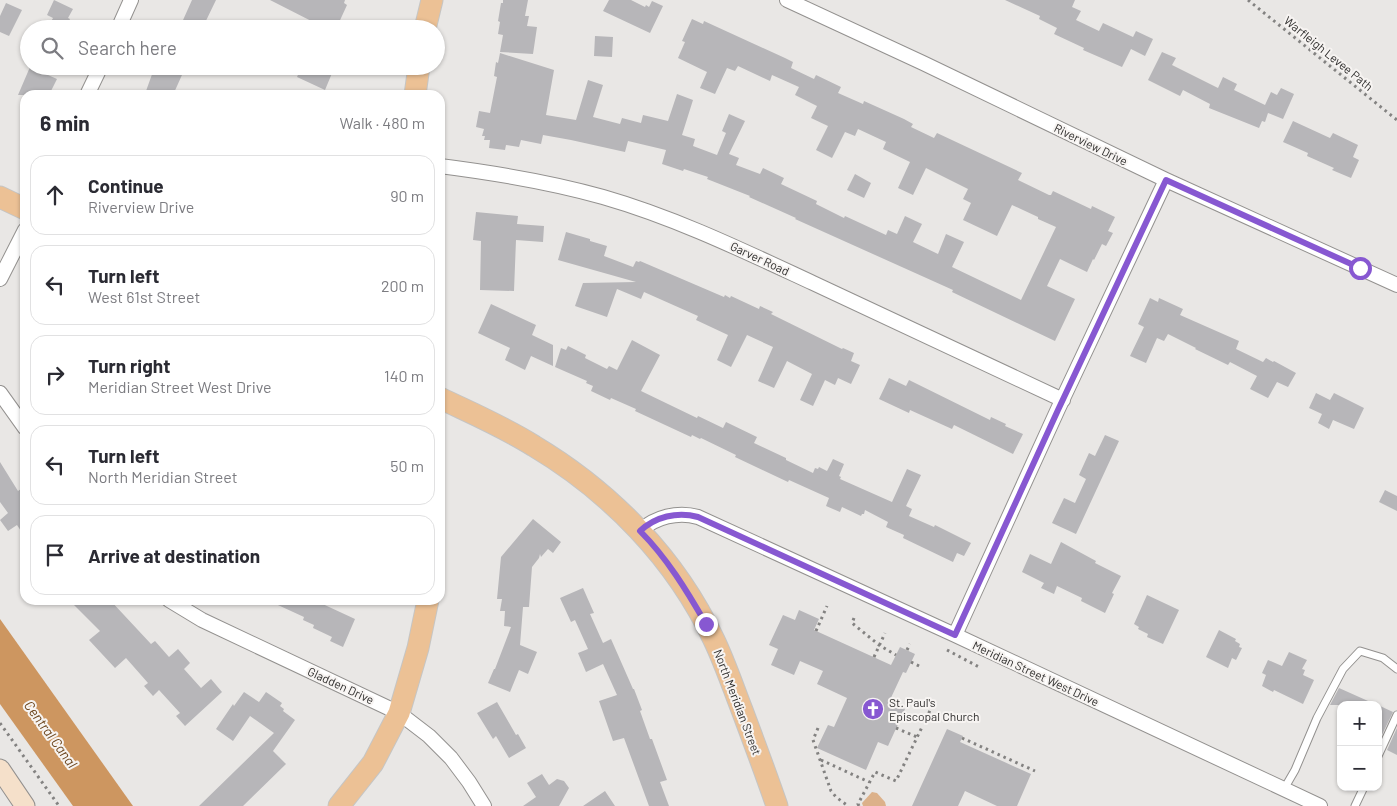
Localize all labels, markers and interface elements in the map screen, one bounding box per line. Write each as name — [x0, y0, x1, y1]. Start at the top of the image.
street label: Warfleigh Levee Path — [1282, 13, 1376, 93]
search box — [20, 20, 445, 75]
icon: search — [38, 34, 66, 62]
text: Search here — [78, 36, 177, 59]
text: 6 min — [40, 110, 90, 135]
text: Walk · 480 m — [339, 113, 425, 132]
street label: Riverview Drive — [1052, 120, 1130, 168]
text: Continue — [88, 174, 164, 197]
icon: ahead — [41, 181, 69, 209]
text: 90 m — [390, 186, 424, 205]
text: Riverview Drive — [88, 197, 194, 216]
street label: Garver Road — [728, 238, 792, 278]
route start — [1349, 257, 1372, 280]
text: Turn left — [88, 264, 159, 287]
icon: left — [41, 271, 69, 299]
text: 200 m — [381, 276, 424, 295]
text: West 61st Street — [88, 287, 200, 306]
text: Turn right — [88, 354, 170, 377]
icon: right — [41, 361, 69, 389]
text: 140 m — [384, 366, 424, 385]
text: Meridian Street West Drive — [88, 377, 272, 396]
text: Turn left — [88, 444, 159, 467]
icon: left — [41, 451, 69, 479]
text: 50 m — [390, 456, 424, 475]
text: North Meridian Street — [88, 467, 238, 486]
icon: arrive — [41, 541, 69, 569]
text: Arrive at destination — [88, 544, 260, 567]
route end — [695, 613, 718, 636]
street label: Meridian Street West Drive — [971, 638, 1101, 708]
street label: North Meridian Street — [711, 647, 765, 757]
street label: Gladden Drive — [306, 664, 376, 706]
place label: St. Paul's Episcopal Church — [889, 695, 980, 723]
water label: Central Canal — [21, 697, 81, 771]
church icon: St. Paul's Episcopal Church — [861, 697, 885, 721]
map controls — [1337, 701, 1382, 791]
button: + — [1337, 701, 1382, 746]
button: − — [1337, 746, 1382, 791]

